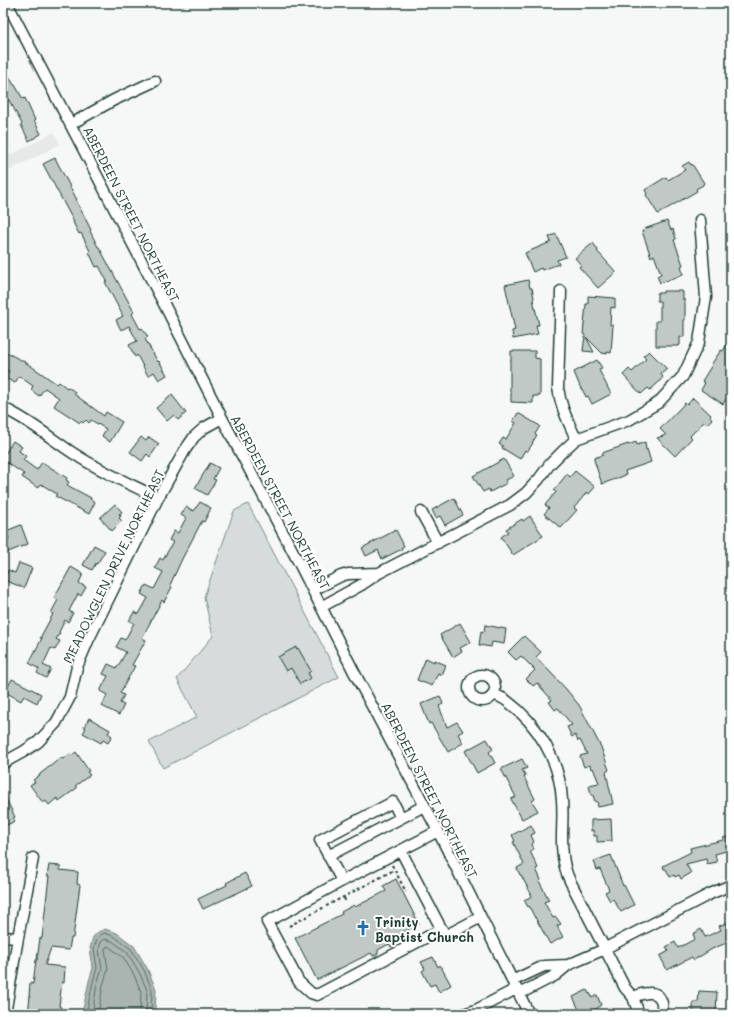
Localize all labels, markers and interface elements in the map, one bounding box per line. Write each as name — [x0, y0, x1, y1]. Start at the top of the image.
street label: ABERDEEN STREET NORTHEAST — [80, 123, 184, 305]
street label: ABERDEEN STREET NORTHEAST — [228, 412, 334, 592]
street label: MEADOWGLEN DRIVE NORTHEAST — [58, 466, 168, 666]
street label: ABERDEEN STREET NORTHEAST — [378, 699, 482, 881]
place label: Trinity Baptist Church — [375, 913, 474, 945]
church icon: Trinity Baptist Church — [354, 919, 372, 937]

